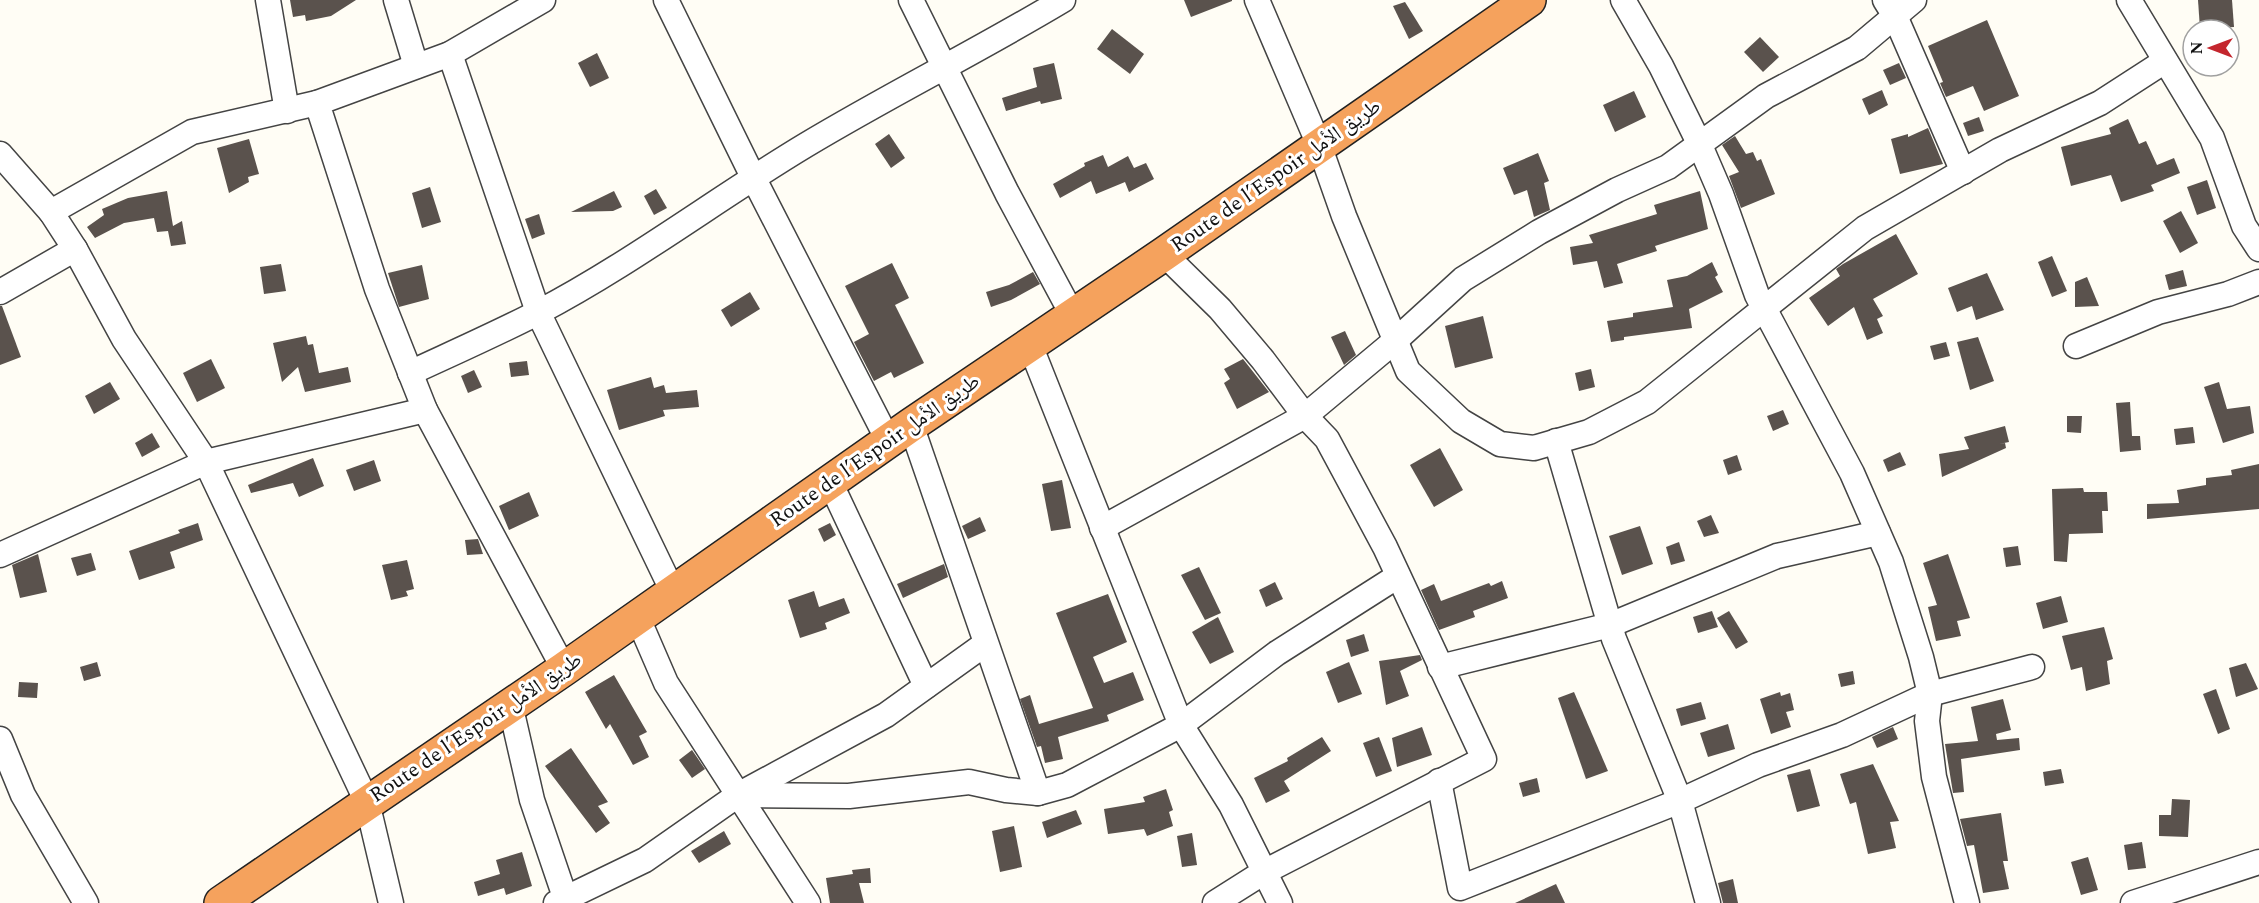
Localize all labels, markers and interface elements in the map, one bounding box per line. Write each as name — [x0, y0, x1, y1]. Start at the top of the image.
north arrow — [2181, 18, 2241, 78]
text: N — [2185, 41, 2209, 55]
street label: Route de l’Espoir طريق الأمل — [1164, 91, 1388, 261]
street label: Route de l’Espoir طريق الأمل — [763, 366, 987, 536]
street label: Route de l’Espoir طريق الأمل — [363, 645, 589, 811]

